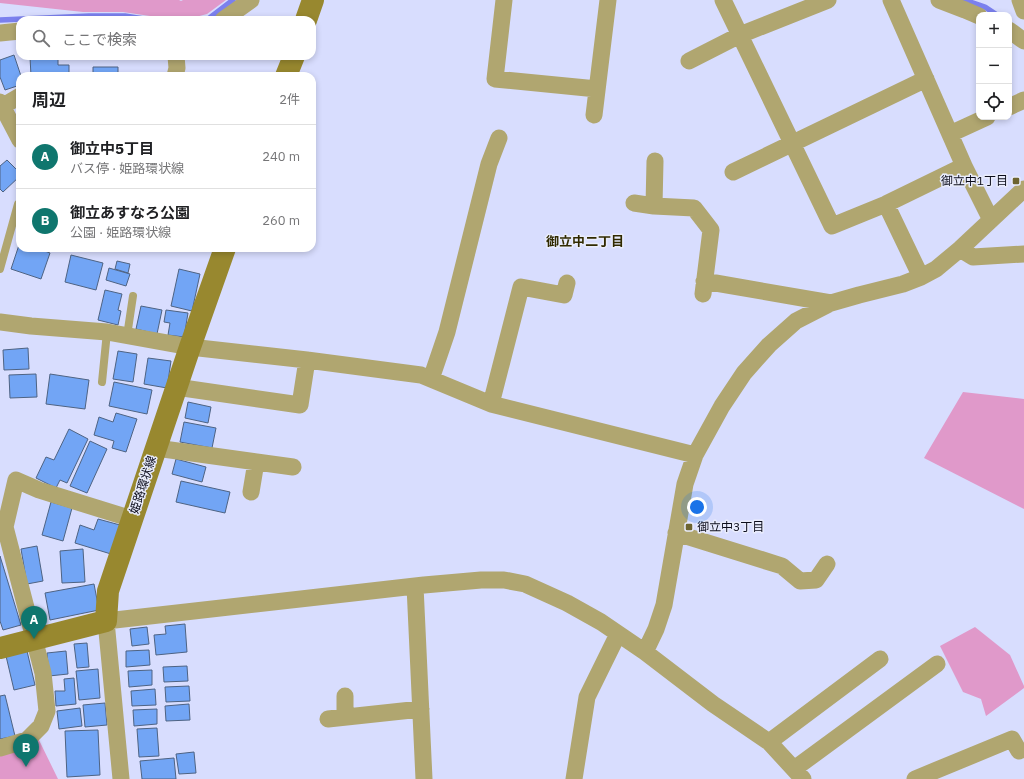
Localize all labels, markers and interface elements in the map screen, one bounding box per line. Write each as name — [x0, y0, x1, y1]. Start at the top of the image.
map controls — [976, 12, 1012, 120]
button: + — [976, 12, 1012, 48]
search box — [16, 16, 316, 60]
icon: search — [30, 27, 52, 49]
text: ここで検索 — [62, 30, 137, 49]
button: − — [976, 48, 1012, 84]
button: locate — [976, 84, 1012, 120]
text: 周辺 — [32, 89, 66, 111]
text: 2件 — [279, 91, 300, 108]
text: 御立中5丁目 — [70, 139, 154, 158]
text: A — [41, 148, 49, 165]
text: 240 m — [262, 148, 300, 165]
text: バス停 · 姫路環状線 — [70, 160, 184, 177]
place label: 御立中1丁目 — [941, 173, 1008, 188]
marker: 御立中1丁目 — [1011, 176, 1021, 186]
text: 御立あすなろ公園 — [70, 203, 190, 222]
text: B — [41, 212, 49, 229]
text: 260 m — [262, 212, 300, 229]
text: 公園 · 姫路環状線 — [70, 224, 171, 241]
district label: 御立中二丁目 — [546, 233, 624, 250]
street label: 姫路環状線 — [126, 454, 159, 516]
your location — [687, 497, 707, 517]
place label: 御立中3丁目 — [697, 519, 764, 534]
marker: 御立中3丁目 — [684, 522, 694, 532]
pin: A — [21, 606, 47, 639]
pin: B — [13, 734, 39, 767]

